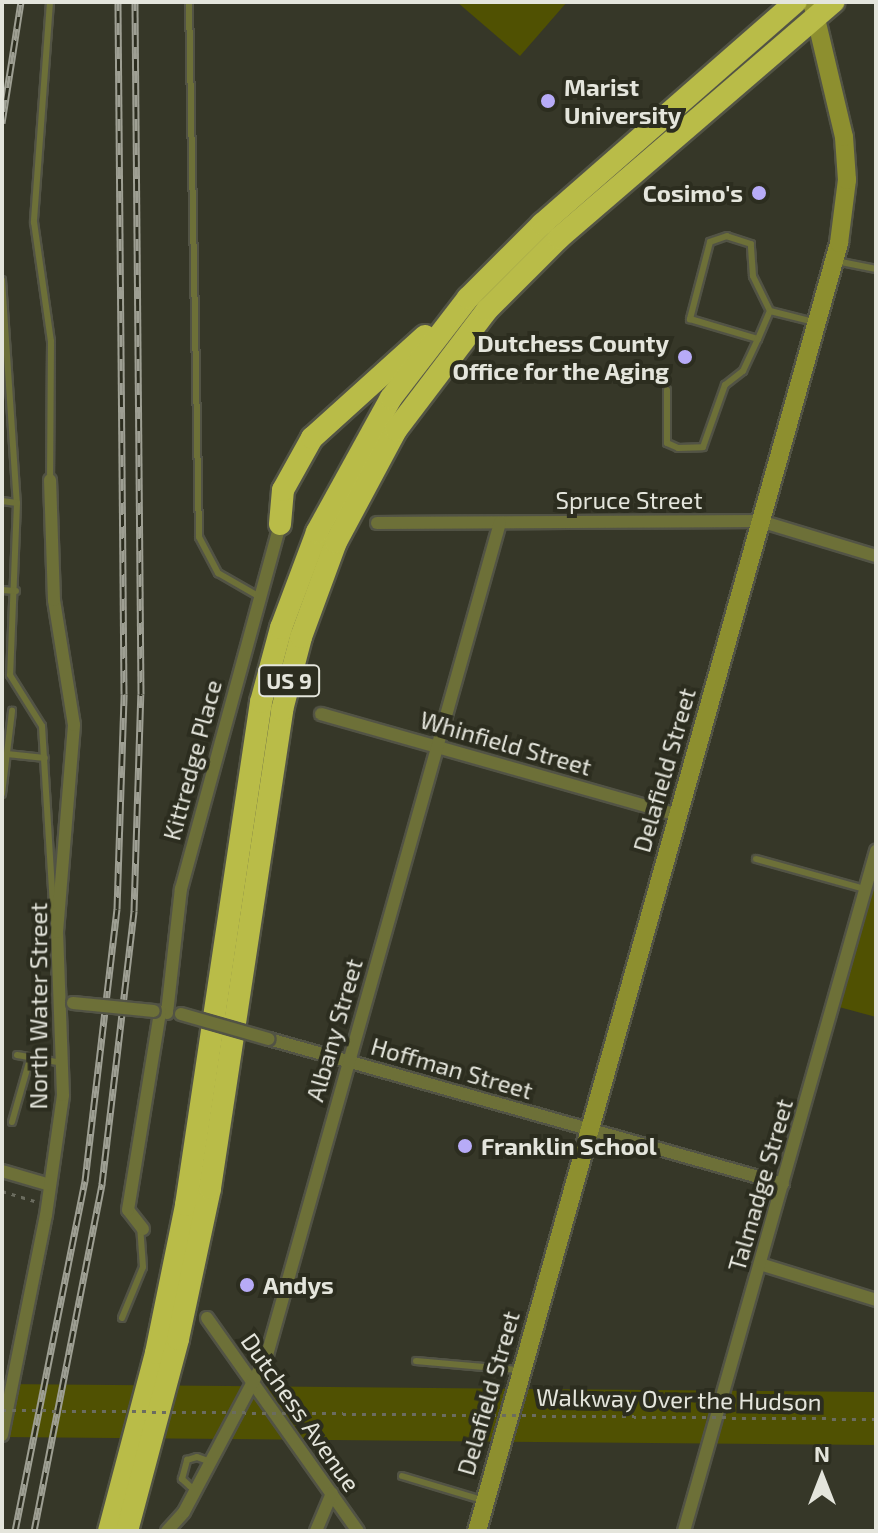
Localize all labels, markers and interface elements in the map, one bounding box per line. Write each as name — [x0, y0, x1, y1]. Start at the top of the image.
place label: Marist University — [564, 73, 681, 129]
marker: Marist University — [539, 92, 557, 110]
place label: Cosimo's — [643, 179, 743, 207]
marker: Cosimo's — [750, 184, 768, 202]
place label: Dutchess County Office for the Aging — [451, 329, 669, 385]
marker: Dutchess County Office for the Aging — [676, 348, 694, 366]
street label: Spruce Street — [555, 486, 703, 514]
road number: US 9 — [257, 663, 321, 699]
street label: Kittredge Place — [157, 677, 227, 843]
street label: Delafield Street — [627, 685, 701, 855]
street label: Whinfield Street — [417, 705, 595, 781]
street label: North Water Street — [24, 902, 52, 1110]
street label: Albany Street — [300, 955, 368, 1105]
street label: Hoffman Street — [368, 1031, 536, 1105]
street label: Talmadge Street — [722, 1095, 798, 1275]
place label: Franklin School — [481, 1132, 657, 1160]
marker: Franklin School — [456, 1137, 474, 1155]
place label: Andys — [263, 1271, 334, 1299]
marker: Andys — [238, 1276, 256, 1294]
street label: Delafield Street — [451, 1308, 525, 1478]
street label: Dutchess Avenue — [235, 1327, 367, 1497]
street label: Walkway Over the Hudson — [535, 1382, 823, 1416]
north arrow — [782, 1437, 862, 1517]
text: N — [814, 1440, 830, 1466]

